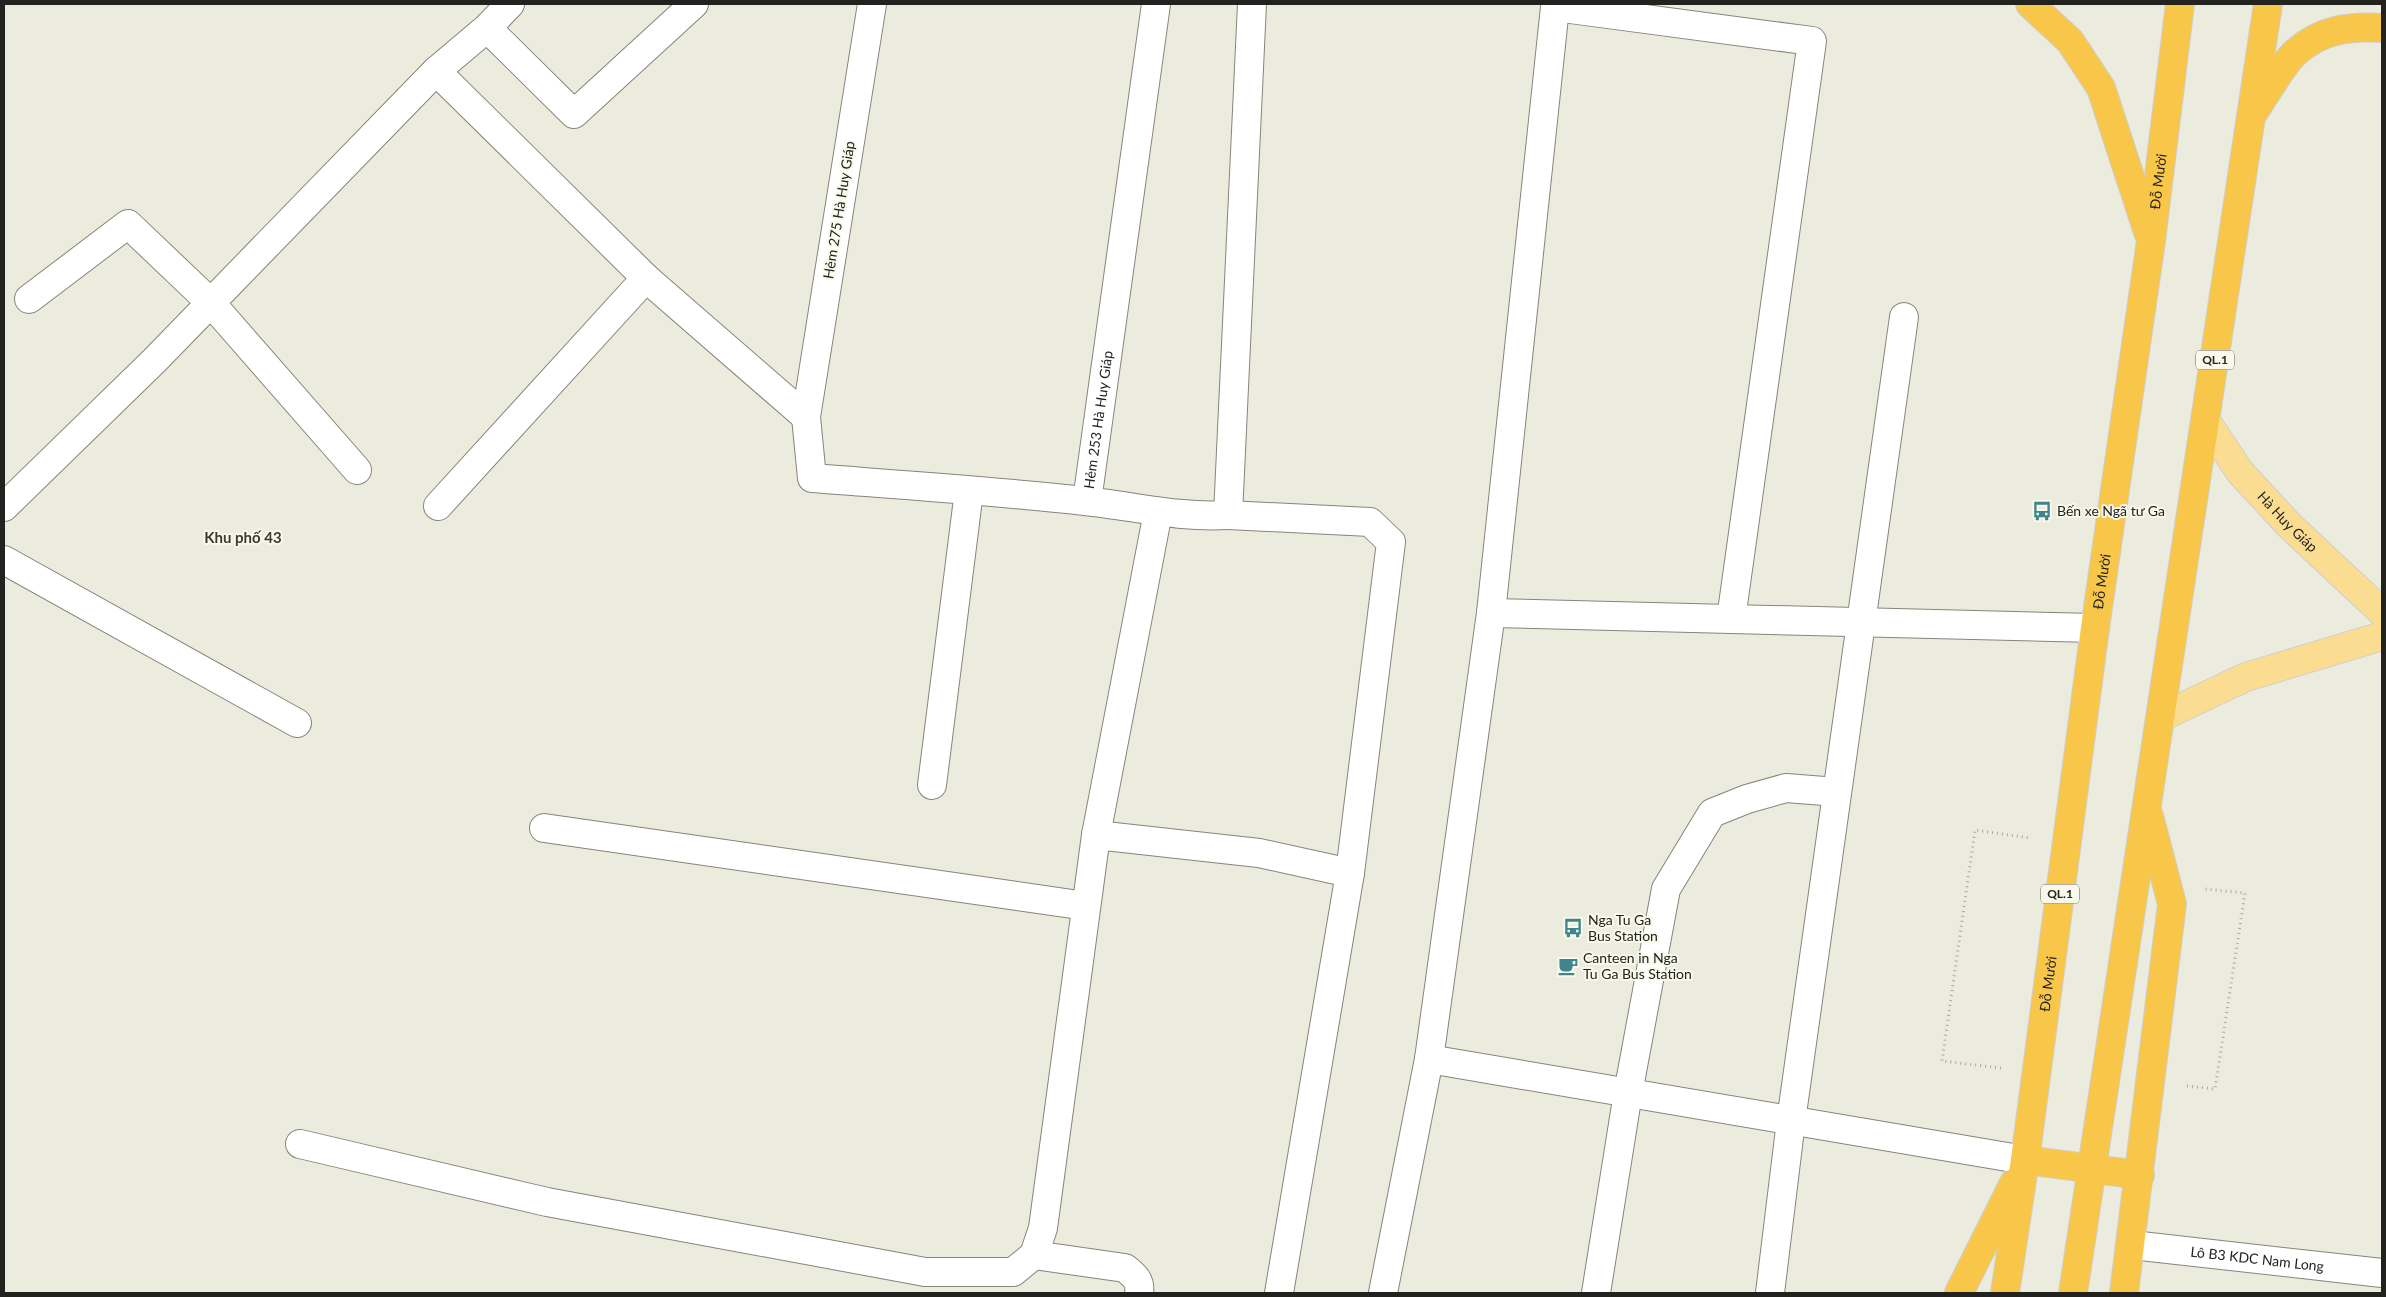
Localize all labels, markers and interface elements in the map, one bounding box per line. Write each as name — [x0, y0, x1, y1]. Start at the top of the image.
street label: Hẻm 275 Hà Huy Giáp — [819, 140, 858, 280]
street label: Đỗ Mười — [2146, 153, 2170, 210]
street label: Hẻm 253 Hà Huy Giáp — [1080, 349, 1116, 490]
road number: QL.1 — [2196, 350, 2234, 370]
street label: Hà Huy Giáp — [2254, 488, 2321, 555]
bus stop icon: Bến xe Ngã tư Ga — [2031, 500, 2053, 522]
place label: Bến xe Ngã tư Ga — [2057, 502, 2165, 519]
district label: Khu phố 43 — [204, 528, 282, 546]
street label: Đỗ Mười — [2089, 553, 2114, 610]
road number: QL.1 — [2041, 884, 2079, 904]
place label: Nga Tu Ga Bus Station — [1588, 911, 1658, 944]
bus stop icon: Nga Tu Ga Bus Station — [1562, 917, 1584, 939]
place label: Canteen in Nga Tu Ga Bus Station — [1583, 949, 1692, 982]
cafe icon: Canteen in Nga Tu Ga Bus Station — [1557, 955, 1579, 977]
street label: Đỗ Mười — [2036, 955, 2060, 1013]
street label: Lô B3 KDC Nam Long — [2190, 1243, 2325, 1274]

